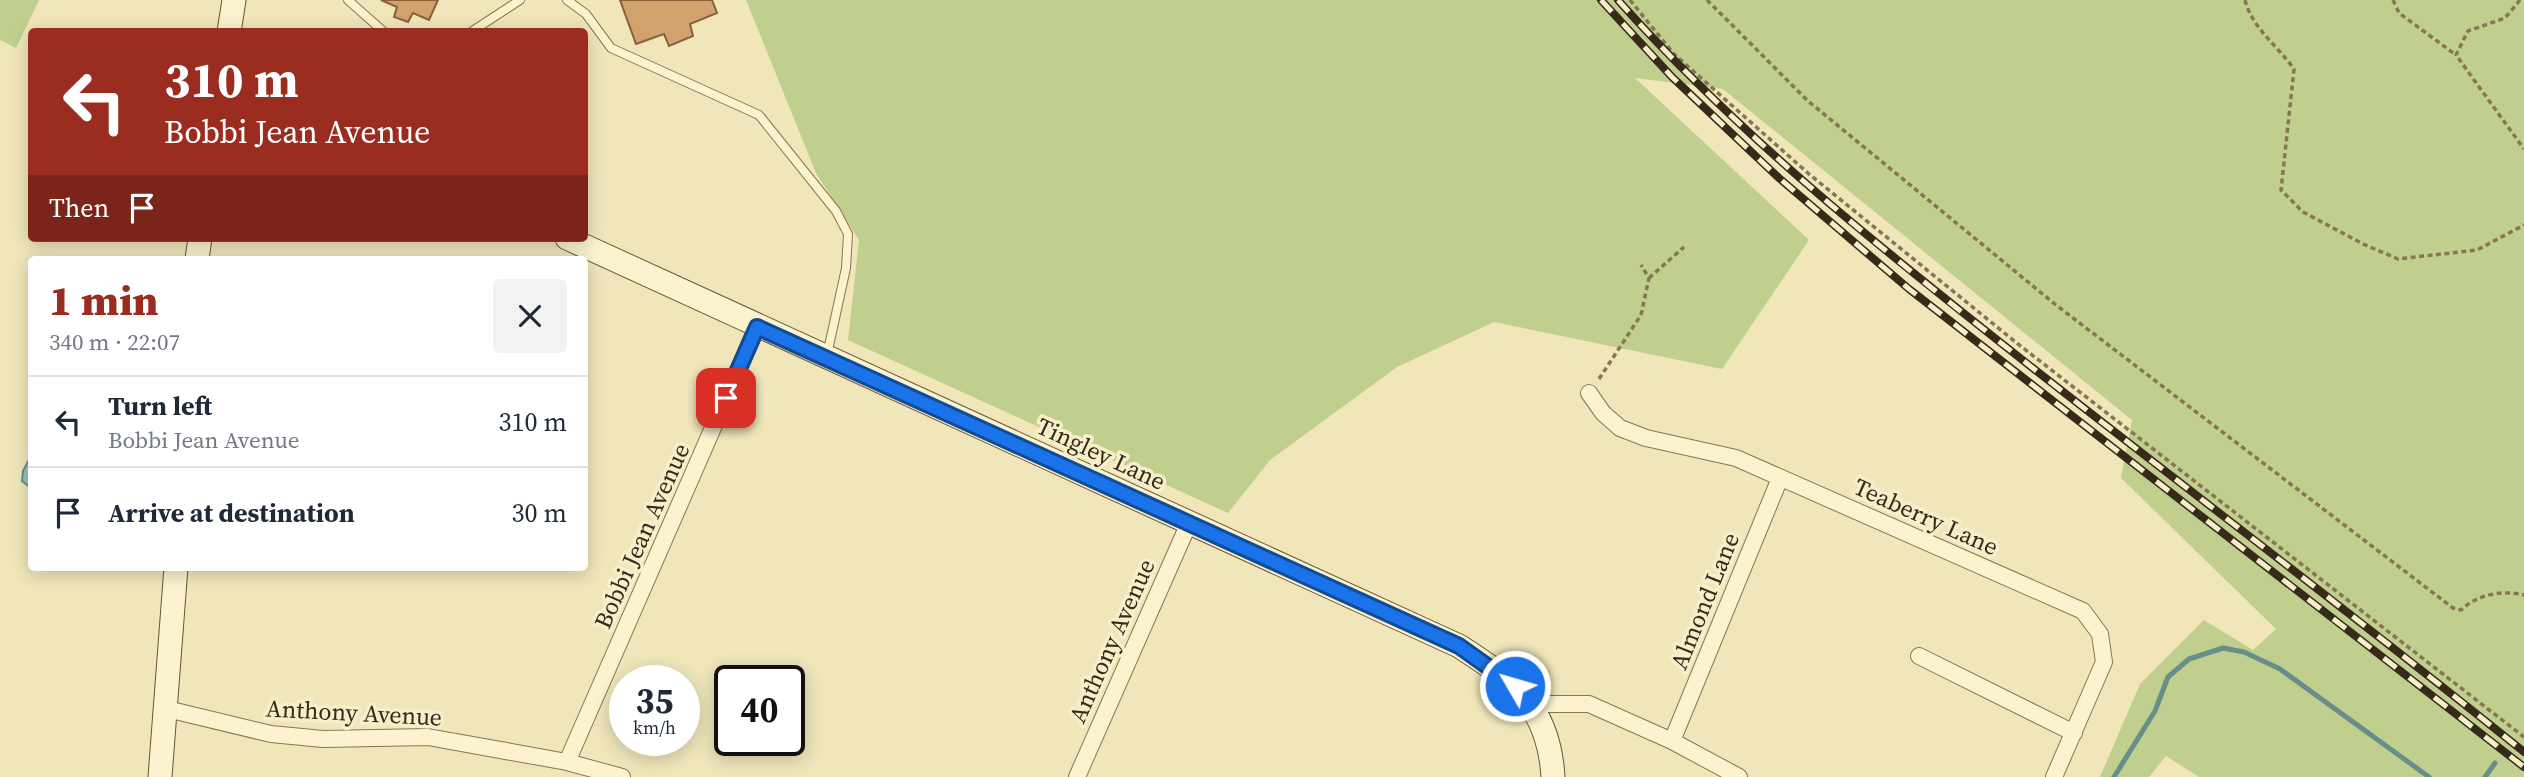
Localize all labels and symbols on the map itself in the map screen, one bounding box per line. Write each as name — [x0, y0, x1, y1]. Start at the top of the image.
pin — [696, 368, 756, 428]
street label: Tingley Lane — [1031, 409, 1171, 498]
street label: Bobbi Jean Avenue — [586, 438, 697, 634]
street label: Teaberry Lane — [1849, 470, 2004, 563]
street label: Almond Lane — [1662, 527, 1747, 674]
street label: Anthony Avenue — [1061, 554, 1162, 728]
position arrow — [1478, 649, 1552, 723]
speed limit sign: 40 — [714, 665, 805, 756]
street label: Anthony Avenue — [265, 691, 443, 734]

